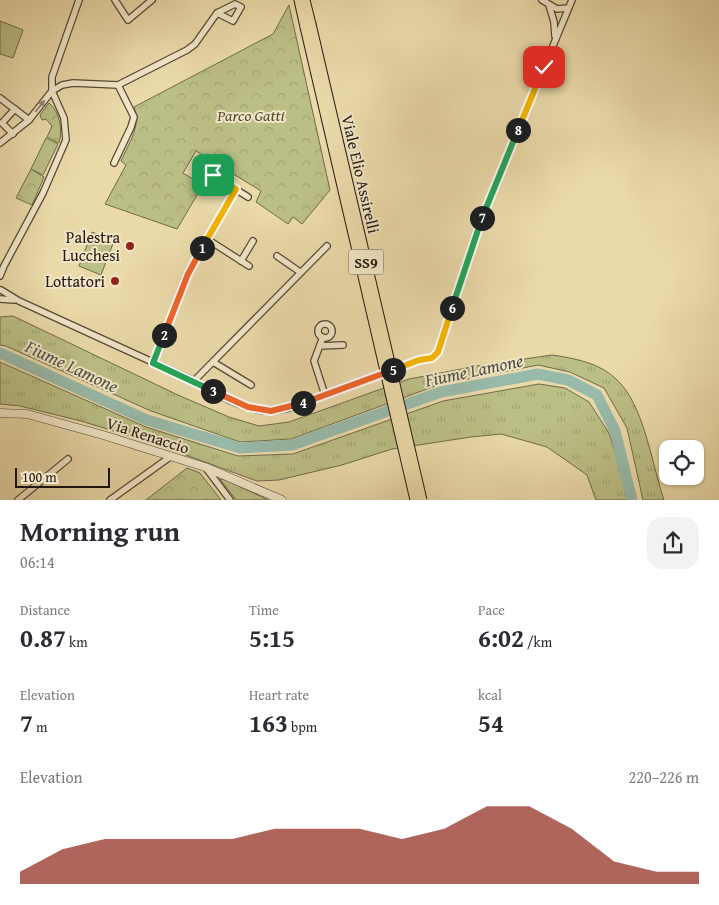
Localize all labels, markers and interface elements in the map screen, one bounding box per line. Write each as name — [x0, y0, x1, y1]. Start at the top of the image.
pin — [523, 46, 565, 88]
icon: check — [530, 53, 558, 81]
one-way arrow — [34, 100, 45, 113]
park label: Parco Gatti — [216, 103, 285, 127]
street label: Viale Elio Assirelli — [336, 112, 386, 236]
pin: 8 — [506, 118, 530, 142]
text: 8 — [515, 120, 522, 140]
pin — [192, 154, 234, 196]
icon: arrive — [199, 161, 227, 189]
pin: 7 — [470, 206, 494, 230]
text: 7 — [479, 208, 486, 228]
place label: Palestra Lucchesi — [62, 225, 121, 267]
pin: 1 — [190, 236, 214, 260]
text: 1 — [199, 238, 206, 258]
marker: Palestra Lucchesi — [124, 240, 136, 252]
road number: SS9 — [348, 250, 384, 274]
place label: Lottatori — [45, 269, 106, 293]
marker: Lottatori — [109, 275, 121, 287]
pin: 6 — [440, 296, 464, 320]
text: 6 — [449, 298, 456, 318]
pin: 2 — [152, 322, 176, 348]
text: 2 — [161, 325, 168, 345]
water label: Fiume Lamone — [20, 332, 123, 399]
water label: Fiume Lamone — [421, 346, 526, 394]
pin: 5 — [380, 358, 406, 382]
text: 5 — [390, 360, 397, 380]
pin: 3 — [200, 378, 226, 404]
text: 3 — [210, 381, 217, 401]
pin: 4 — [290, 390, 316, 416]
text: 4 — [300, 393, 307, 413]
street label: Via Renaccio — [103, 410, 193, 460]
map controls — [659, 440, 704, 485]
button: locate — [659, 440, 704, 485]
scale bar — [15, 465, 110, 488]
text: 100 m — [22, 467, 57, 487]
text: Morning run — [20, 510, 180, 551]
button: share — [647, 517, 699, 569]
text: 06:14 — [20, 550, 55, 574]
text: Distance — [20, 600, 70, 620]
text: Time — [249, 600, 279, 620]
text: Pace — [478, 600, 505, 620]
text: 0.87 — [20, 620, 66, 656]
text: 5:15 — [249, 620, 295, 656]
text: 6:02 — [478, 620, 524, 656]
text: km — [66, 632, 88, 652]
text: /km — [524, 632, 552, 652]
text: Elevation — [20, 685, 75, 705]
text: Heart rate — [249, 685, 309, 705]
text: kcal — [478, 685, 502, 705]
text: 7 — [20, 705, 33, 741]
text: 163 — [249, 705, 288, 741]
text: 54 — [478, 705, 504, 741]
text: m — [33, 717, 47, 737]
text: bpm — [288, 717, 317, 737]
text: Elevation — [20, 765, 83, 789]
text: 220–226 m — [629, 765, 699, 789]

